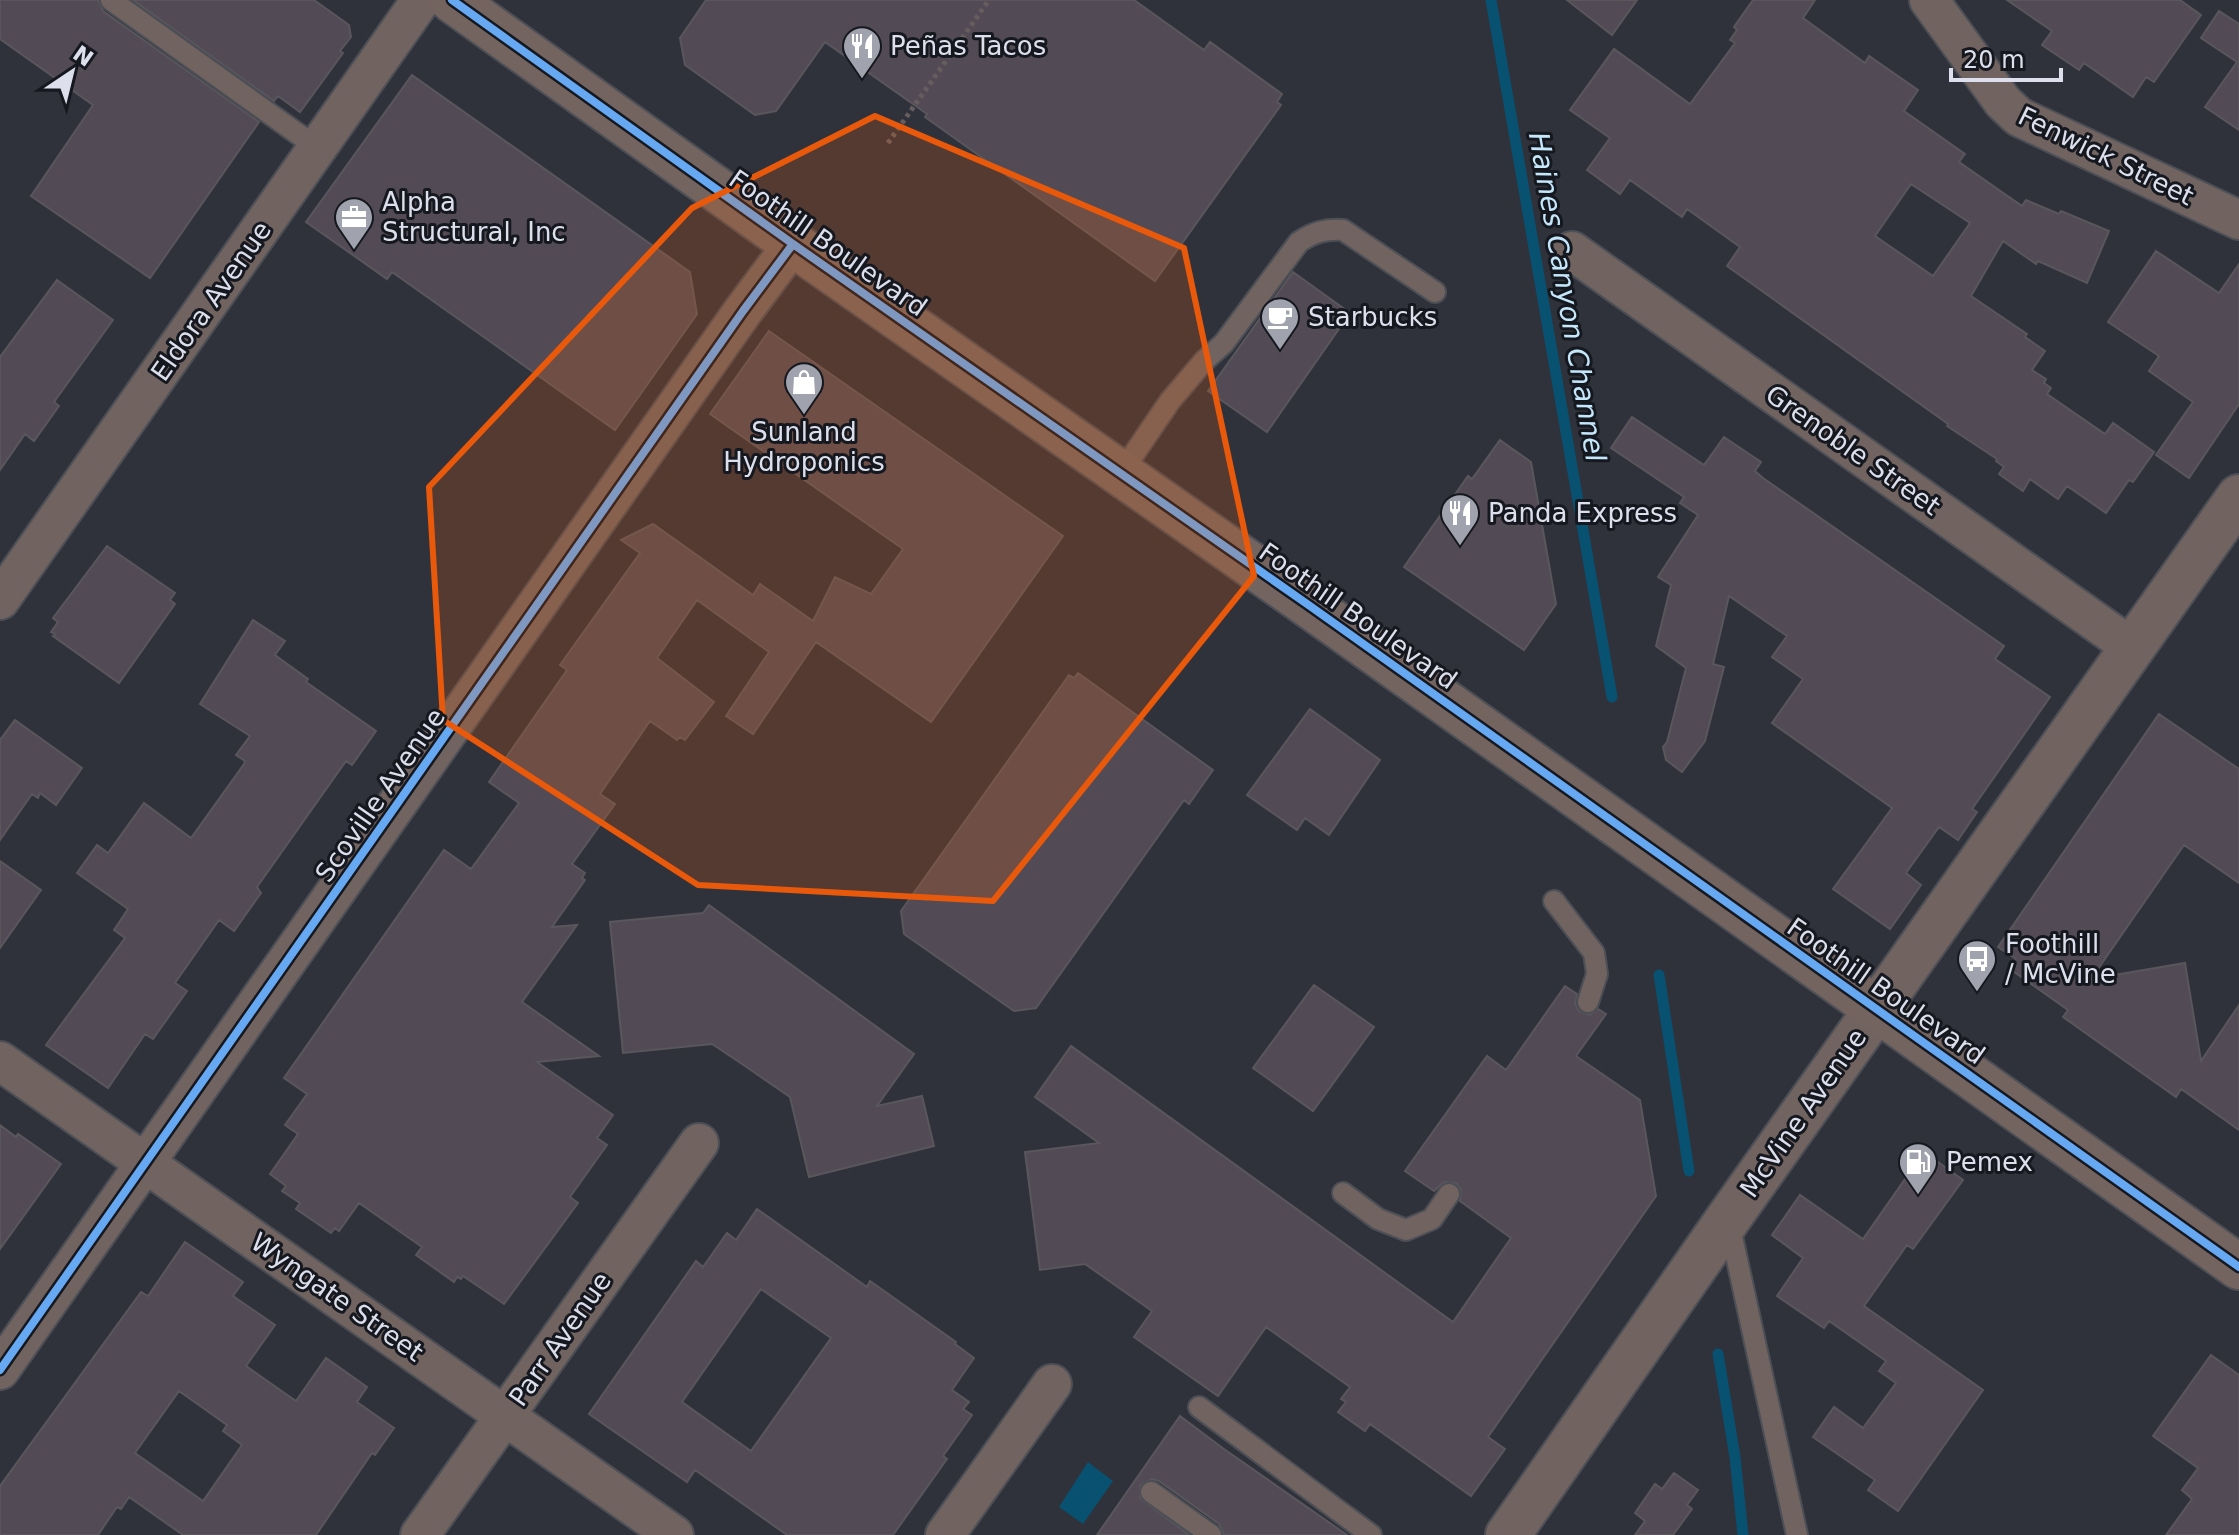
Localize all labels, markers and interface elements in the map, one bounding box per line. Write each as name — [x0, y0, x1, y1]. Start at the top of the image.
restaurant icon: Peñas Tacos — [841, 25, 883, 80]
place label: Peñas Tacos — [890, 31, 1046, 61]
north arrow — [32, 32, 112, 112]
scale bar — [1951, 32, 2061, 82]
text: N — [68, 41, 98, 72]
text: 20 m — [1963, 46, 2025, 74]
street label: Fenwick Street — [2014, 101, 2198, 211]
water label: Haines Canyon Channel — [1522, 130, 1612, 465]
street label: Foothill Boulevard — [724, 164, 932, 322]
place label: Alpha Structural, Inc — [382, 187, 566, 247]
office icon: Alpha Structural, Inc — [333, 196, 375, 251]
street label: Eldora Avenue — [145, 216, 277, 386]
cafe icon: Starbucks — [1259, 296, 1301, 351]
place label: Starbucks — [1308, 302, 1437, 332]
shop icon: Sunland Hydroponics — [783, 361, 825, 416]
street label: Grenoble Street — [1760, 379, 1946, 521]
place label: Sunland Hydroponics — [723, 417, 885, 477]
restaurant icon: Panda Express — [1439, 492, 1481, 547]
place label: Panda Express — [1488, 498, 1677, 528]
street label: Foothill Boulevard — [1254, 537, 1462, 695]
street label: Scoville Avenue — [309, 703, 451, 887]
street label: Foothill Boulevard — [1782, 912, 1990, 1070]
place label: Foothill / McVine — [2005, 929, 2116, 989]
bus stop icon: Foothill / McVine — [1956, 938, 1998, 993]
street label: McVine Avenue — [1734, 1023, 1872, 1203]
fuel station icon: Pemex — [1897, 1141, 1939, 1196]
place label: Pemex — [1946, 1147, 2033, 1177]
street label: Wyngate Street — [245, 1226, 429, 1368]
street label: Parr Avenue — [503, 1266, 617, 1412]

